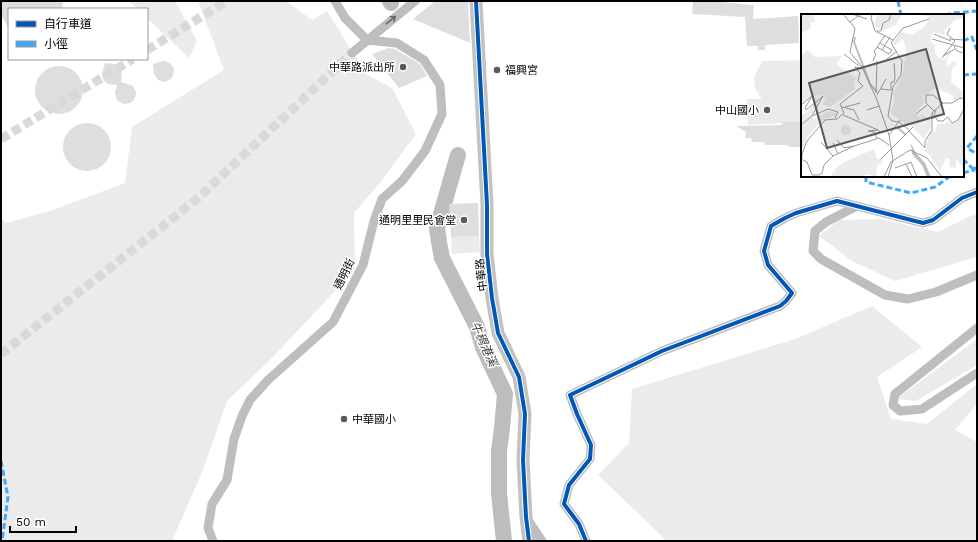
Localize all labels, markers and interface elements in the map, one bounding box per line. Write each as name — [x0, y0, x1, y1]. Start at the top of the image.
legend — [8, 8, 148, 60]
inset map — [801, 14, 964, 177]
one-way arrow — [385, 16, 396, 25]
text: 自行車道 — [44, 17, 92, 31]
text: 小徑 — [44, 37, 68, 51]
place label: 中華路派出所 — [329, 61, 395, 74]
marker: 中華路派出所 — [398, 62, 408, 72]
place label: 福興宮 — [505, 64, 538, 77]
marker: 福興宮 — [492, 65, 502, 75]
place label: 中山國小 — [715, 104, 759, 117]
marker: 中山國小 — [762, 105, 772, 115]
place label: 通明里里民會堂 — [379, 214, 456, 227]
marker: 通明里里民會堂 — [459, 215, 469, 225]
street label: 通明街 — [331, 257, 358, 292]
street label: 中華路 — [473, 258, 490, 292]
water label: 牛稠港溪 — [468, 319, 501, 371]
place label: 中華國小 — [352, 413, 396, 426]
marker: 中華國小 — [339, 414, 349, 424]
scale bar — [10, 508, 76, 534]
text: 50 m — [16, 515, 46, 529]

